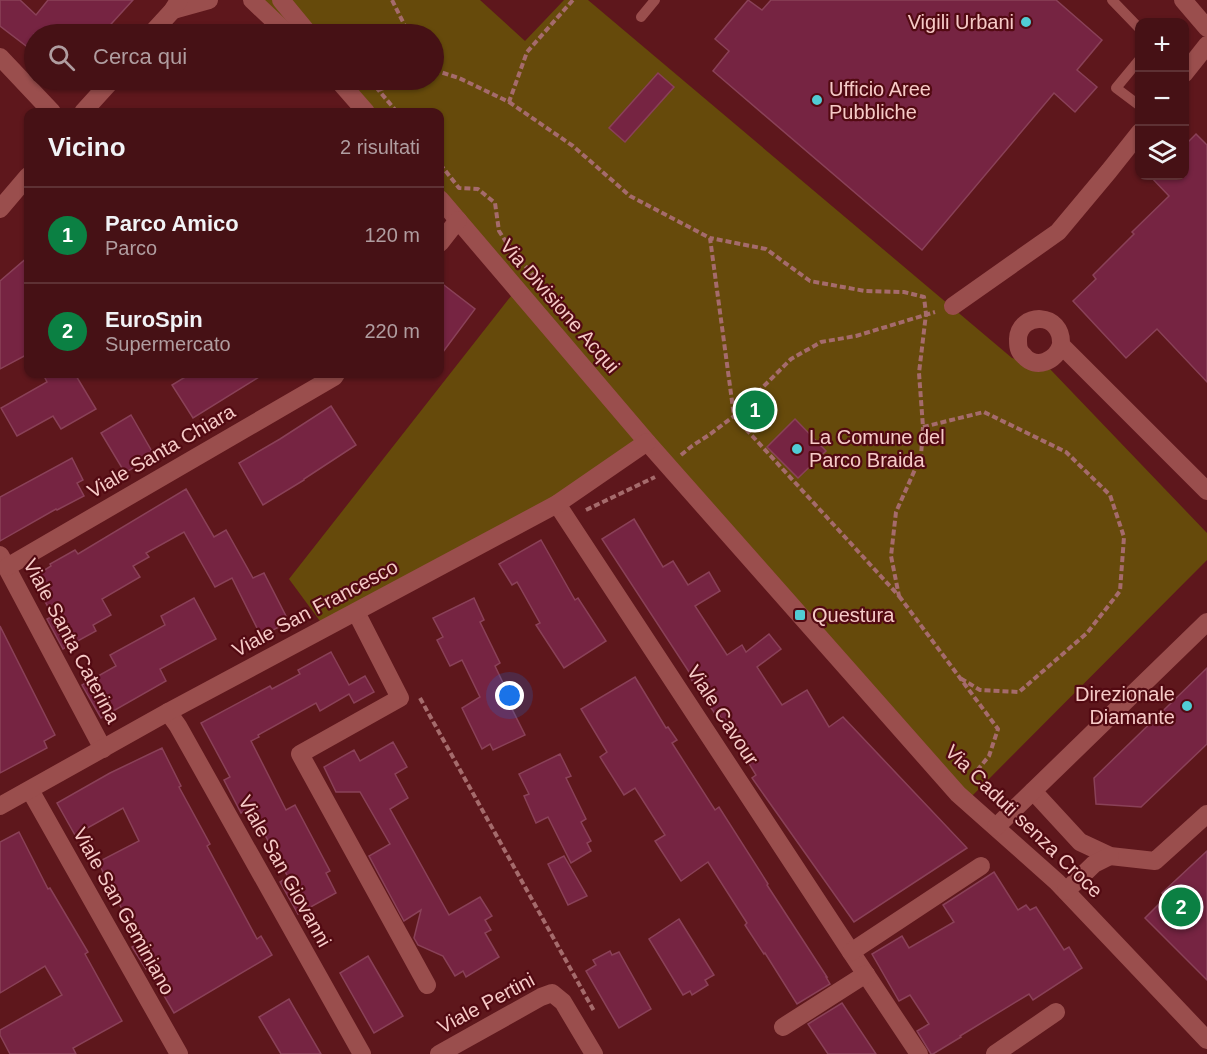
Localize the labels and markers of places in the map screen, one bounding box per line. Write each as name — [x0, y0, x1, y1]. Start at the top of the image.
place label: Vigili Urbani — [908, 11, 1014, 33]
marker: Vigili Urbani — [1019, 15, 1033, 29]
place label: Ufficio Aree Pubbliche — [829, 78, 931, 123]
marker: Ufficio Aree Pubbliche — [810, 93, 824, 107]
pin: 1 — [736, 388, 774, 432]
place label: La Comune del Parco Braida — [809, 426, 945, 471]
marker: La Comune del Parco Braida — [790, 442, 804, 456]
place label: Questura — [812, 604, 895, 626]
marker: Questura — [793, 608, 807, 622]
place label: Direzionale Diamante — [1075, 683, 1175, 728]
marker: Direzionale Diamante — [1180, 699, 1194, 713]
pin: 2 — [1162, 884, 1200, 930]

